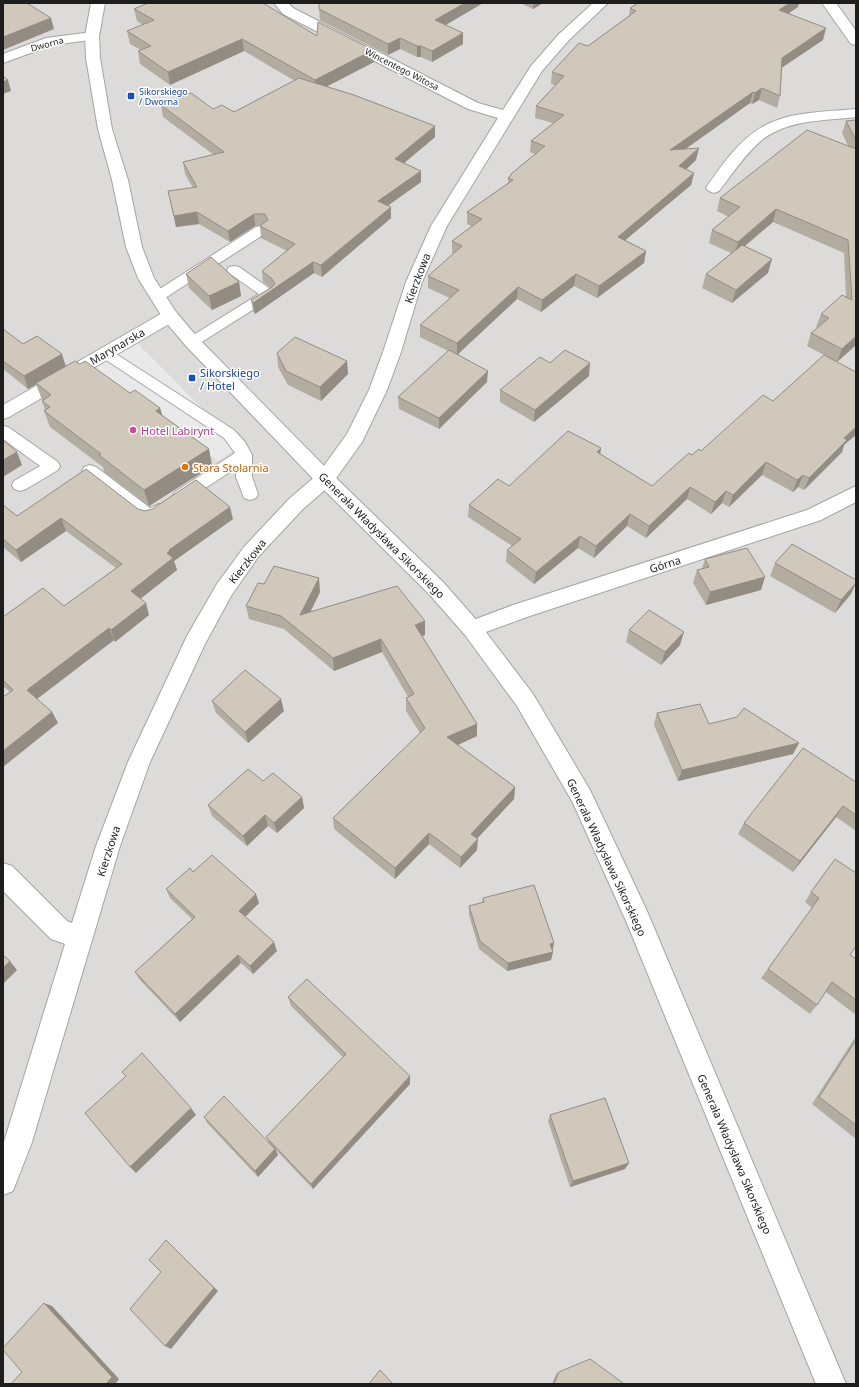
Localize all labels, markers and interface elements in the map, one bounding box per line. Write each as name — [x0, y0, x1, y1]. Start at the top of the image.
street label: Dworna — [29, 33, 65, 55]
street label: Wincentego Witosa — [363, 45, 441, 93]
place label: Sikorskiego / Dworna — [139, 85, 188, 108]
marker: Sikorskiego / Dworna — [126, 91, 136, 101]
street label: Kierzkowa — [401, 251, 433, 305]
street label: Marynarska — [87, 324, 147, 368]
place label: Sikorskiego / Hotel — [200, 365, 260, 393]
marker: Sikorskiego / Hotel — [187, 373, 197, 383]
place label: Hotel Labirynt — [141, 423, 214, 438]
marker: Hotel Labirynt — [128, 425, 138, 435]
place label: Stara Stolarnia — [193, 460, 269, 475]
marker: Stara Stolarnia — [180, 462, 190, 472]
street label: Generała Władysława Sikorskiego — [316, 469, 449, 602]
street label: Kierzkowa — [225, 536, 269, 586]
street label: Górna — [647, 552, 683, 576]
street label: Generała Władysława Sikorskiego — [564, 776, 650, 939]
street label: Kierzkowa — [93, 824, 123, 878]
street label: Generała Władysława Sikorskiego — [694, 1072, 776, 1237]

